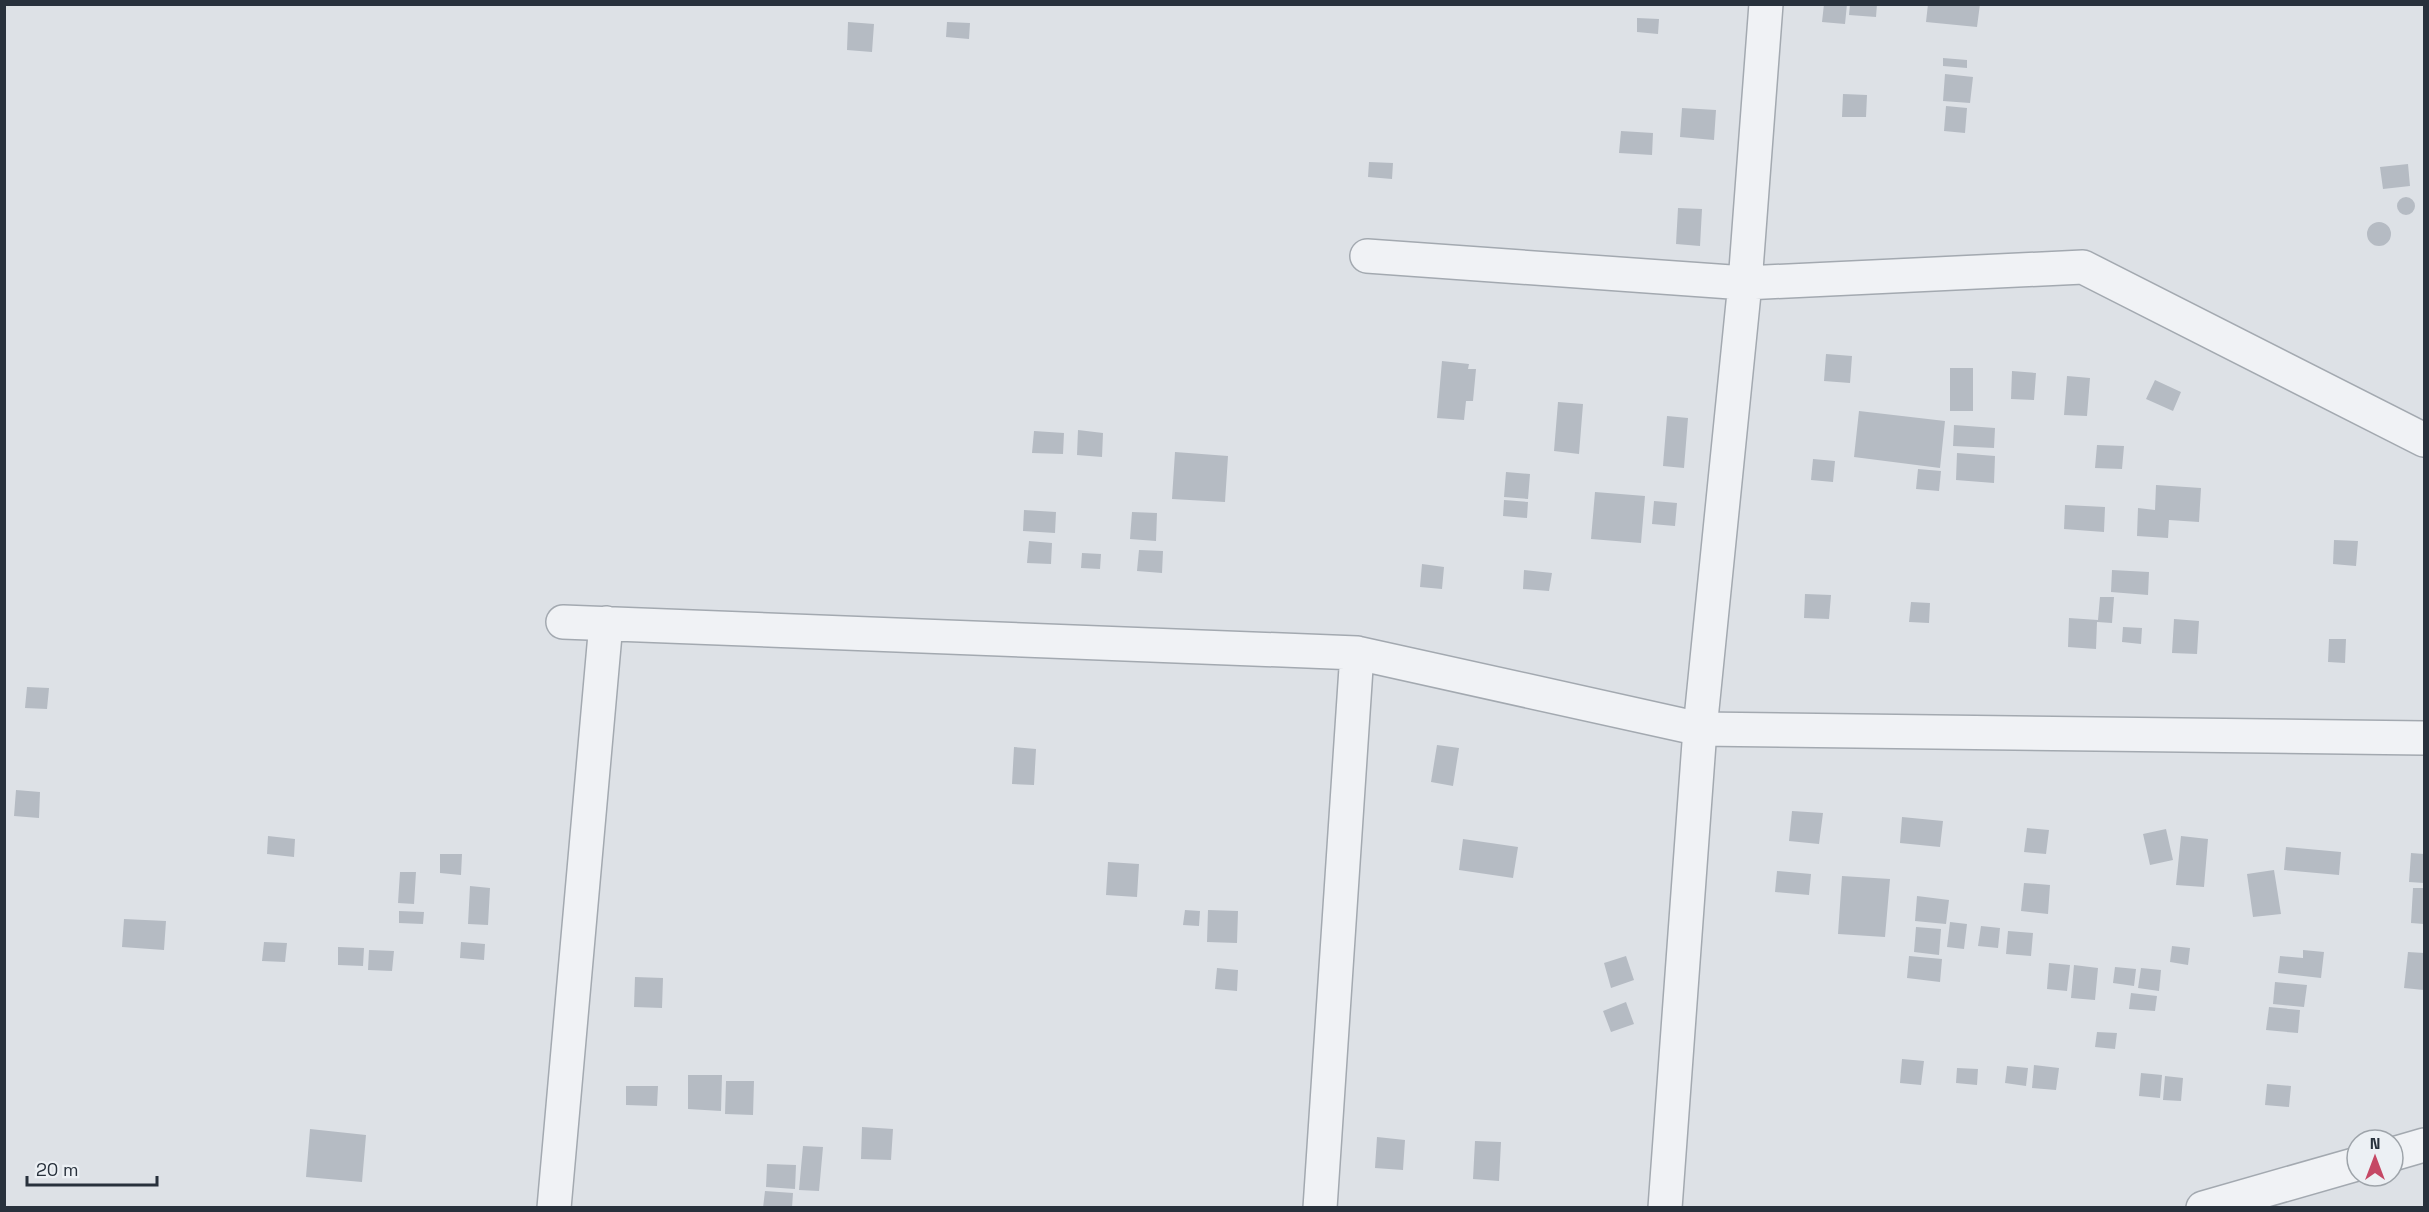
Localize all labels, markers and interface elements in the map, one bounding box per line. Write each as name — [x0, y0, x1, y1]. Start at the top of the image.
north arrow — [2345, 1128, 2405, 1188]
text: N — [2370, 1133, 2380, 1154]
scale bar — [27, 1149, 158, 1187]
text: 20 m — [36, 1158, 79, 1181]

